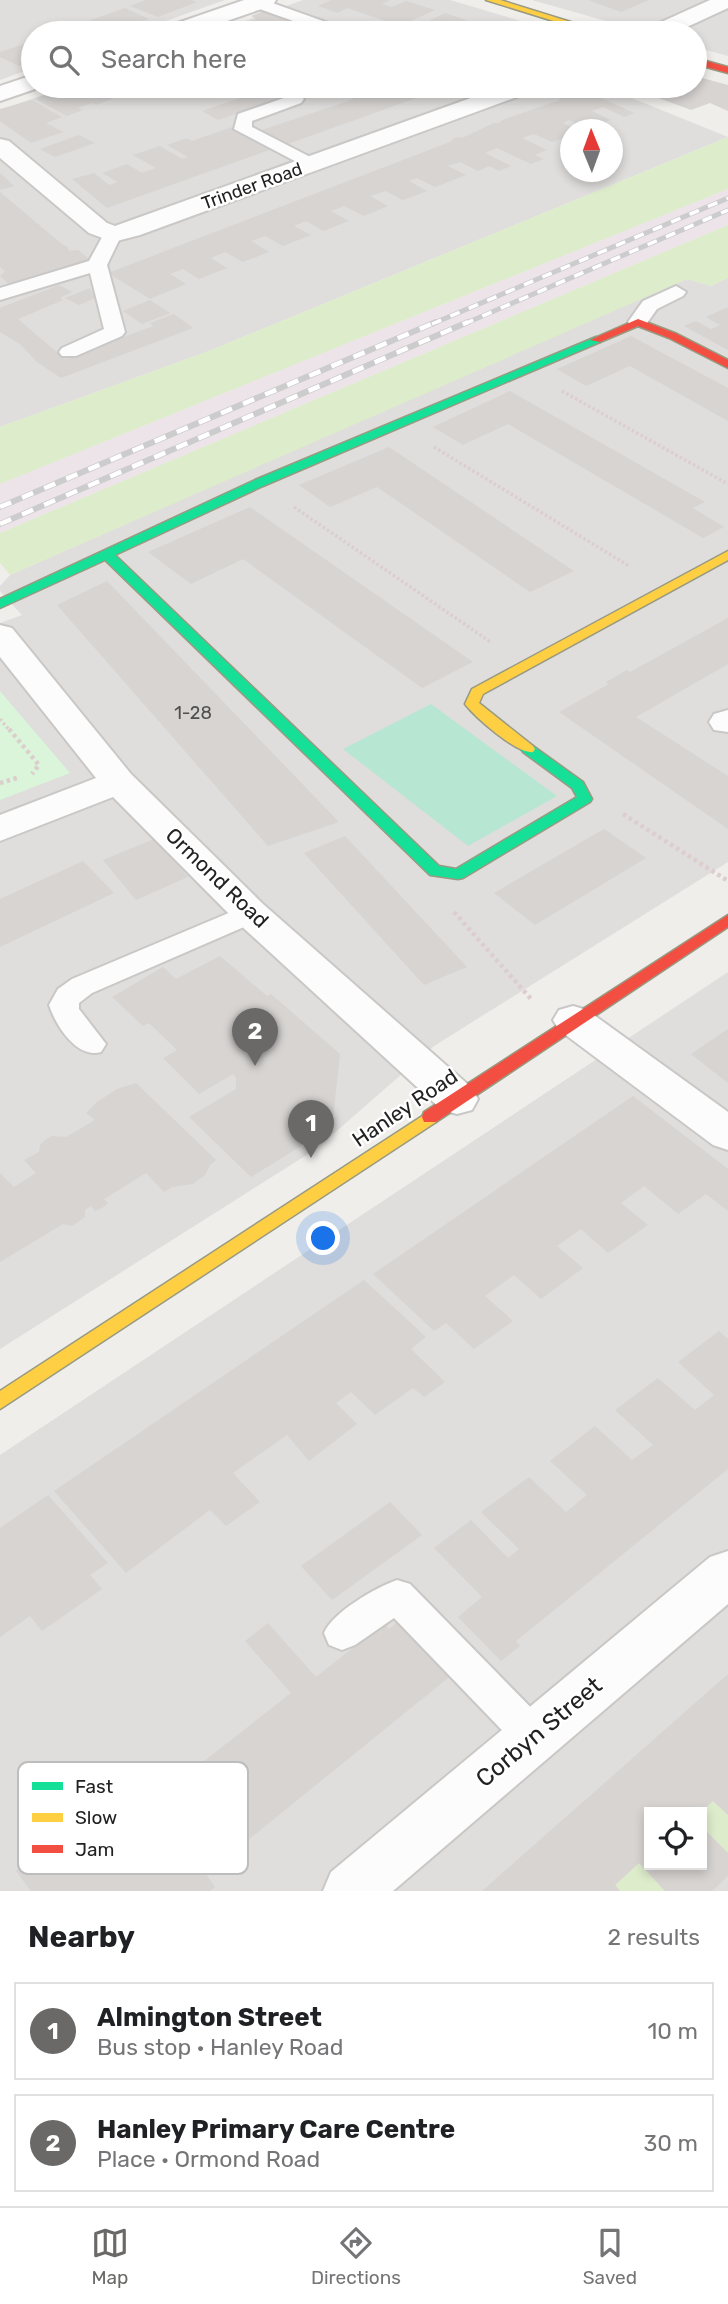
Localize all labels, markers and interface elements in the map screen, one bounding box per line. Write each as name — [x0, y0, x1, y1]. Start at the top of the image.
search box — [21, 21, 707, 98]
icon: search — [45, 41, 83, 79]
text: Search here — [101, 44, 247, 75]
north arrow — [560, 119, 623, 182]
street label: Trinder Road — [199, 158, 305, 214]
house number: 1-28 — [174, 702, 212, 724]
street label: Ormond Road — [161, 822, 274, 933]
pin: 2 — [232, 1008, 278, 1066]
street label: Hanley Road — [347, 1063, 462, 1152]
pin: 1 — [288, 1100, 334, 1158]
your location — [306, 1221, 340, 1255]
street label: Corbyn Street — [470, 1671, 608, 1793]
legend — [18, 1762, 248, 1874]
text: Fast — [75, 1775, 114, 1798]
text: Slow — [75, 1806, 117, 1829]
map controls — [644, 1807, 707, 1870]
button: locate — [644, 1807, 707, 1870]
text: Jam — [75, 1838, 114, 1861]
text: Nearby — [28, 1919, 135, 1955]
text: 2 results — [608, 1923, 700, 1951]
text: Almington Street — [97, 2002, 322, 2033]
text: 1 — [47, 2017, 59, 2045]
text: 10 m — [647, 2017, 698, 2045]
text: Bus stop · Hanley Road — [97, 2033, 343, 2061]
text: Hanley Primary Care Centre — [97, 2114, 455, 2145]
text: 2 — [46, 2129, 60, 2157]
text: 30 m — [643, 2129, 698, 2157]
text: Place · Ormond Road — [97, 2145, 320, 2173]
tab: Map — [91, 2224, 129, 2289]
tab: Directions — [311, 2224, 401, 2289]
tab: Saved — [583, 2224, 637, 2289]

